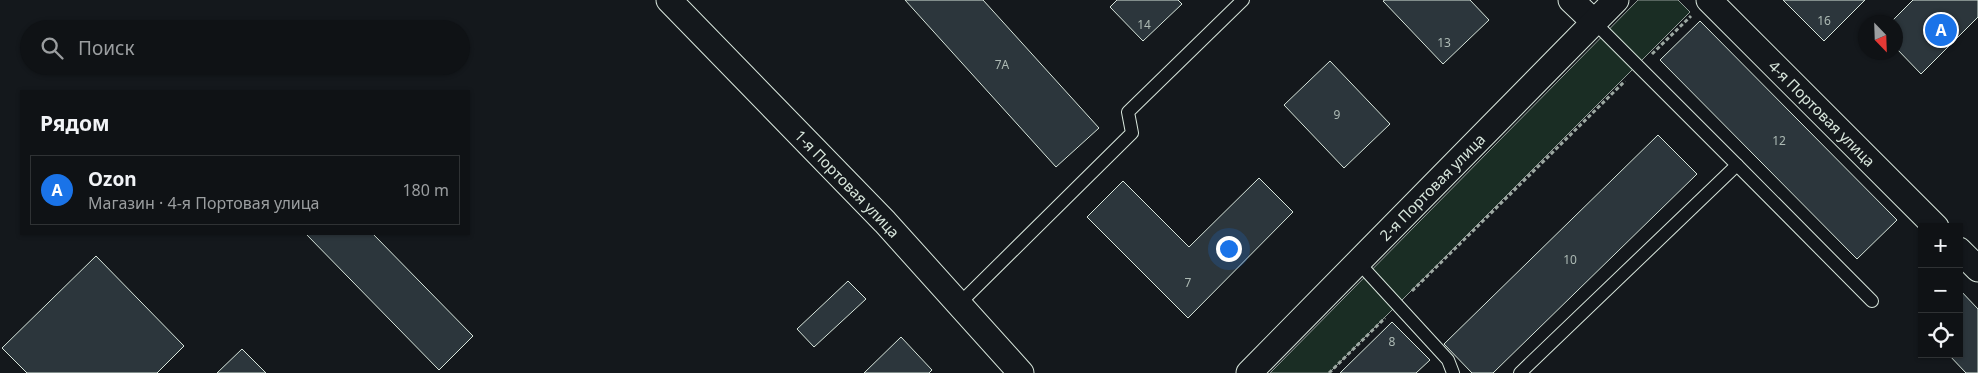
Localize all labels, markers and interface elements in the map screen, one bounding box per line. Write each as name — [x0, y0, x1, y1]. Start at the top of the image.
pin: A — [1925, 11, 1957, 49]
house number: 16 — [1817, 12, 1831, 29]
north arrow — [1858, 15, 1903, 60]
house number: 14 — [1137, 16, 1151, 33]
search box — [20, 20, 470, 75]
icon: search — [38, 34, 66, 62]
house number: 13 — [1437, 34, 1451, 51]
text: Поиск — [78, 35, 134, 61]
house number: 7А — [995, 56, 1010, 73]
street label: 4-я Портовая улица — [1765, 56, 1880, 171]
house number: 9 — [1334, 106, 1341, 123]
text: Рядом — [40, 109, 110, 137]
street label: 1-я Портовая улица — [791, 125, 904, 242]
street label: 2-я Портовая улица — [1375, 129, 1489, 245]
house number: 12 — [1772, 132, 1786, 149]
text: Ozon — [88, 166, 137, 192]
text: A — [51, 179, 63, 201]
text: 180 m — [402, 179, 449, 201]
text: Магазин · 4-я Портовая улица — [88, 192, 319, 214]
map controls — [1918, 223, 1963, 358]
button: + — [1918, 223, 1963, 268]
your location — [1216, 236, 1242, 262]
house number: 10 — [1563, 251, 1577, 268]
button: − — [1918, 268, 1963, 313]
house number: 7 — [1185, 274, 1192, 291]
button: locate — [1918, 313, 1963, 358]
house number: 8 — [1389, 333, 1396, 350]

